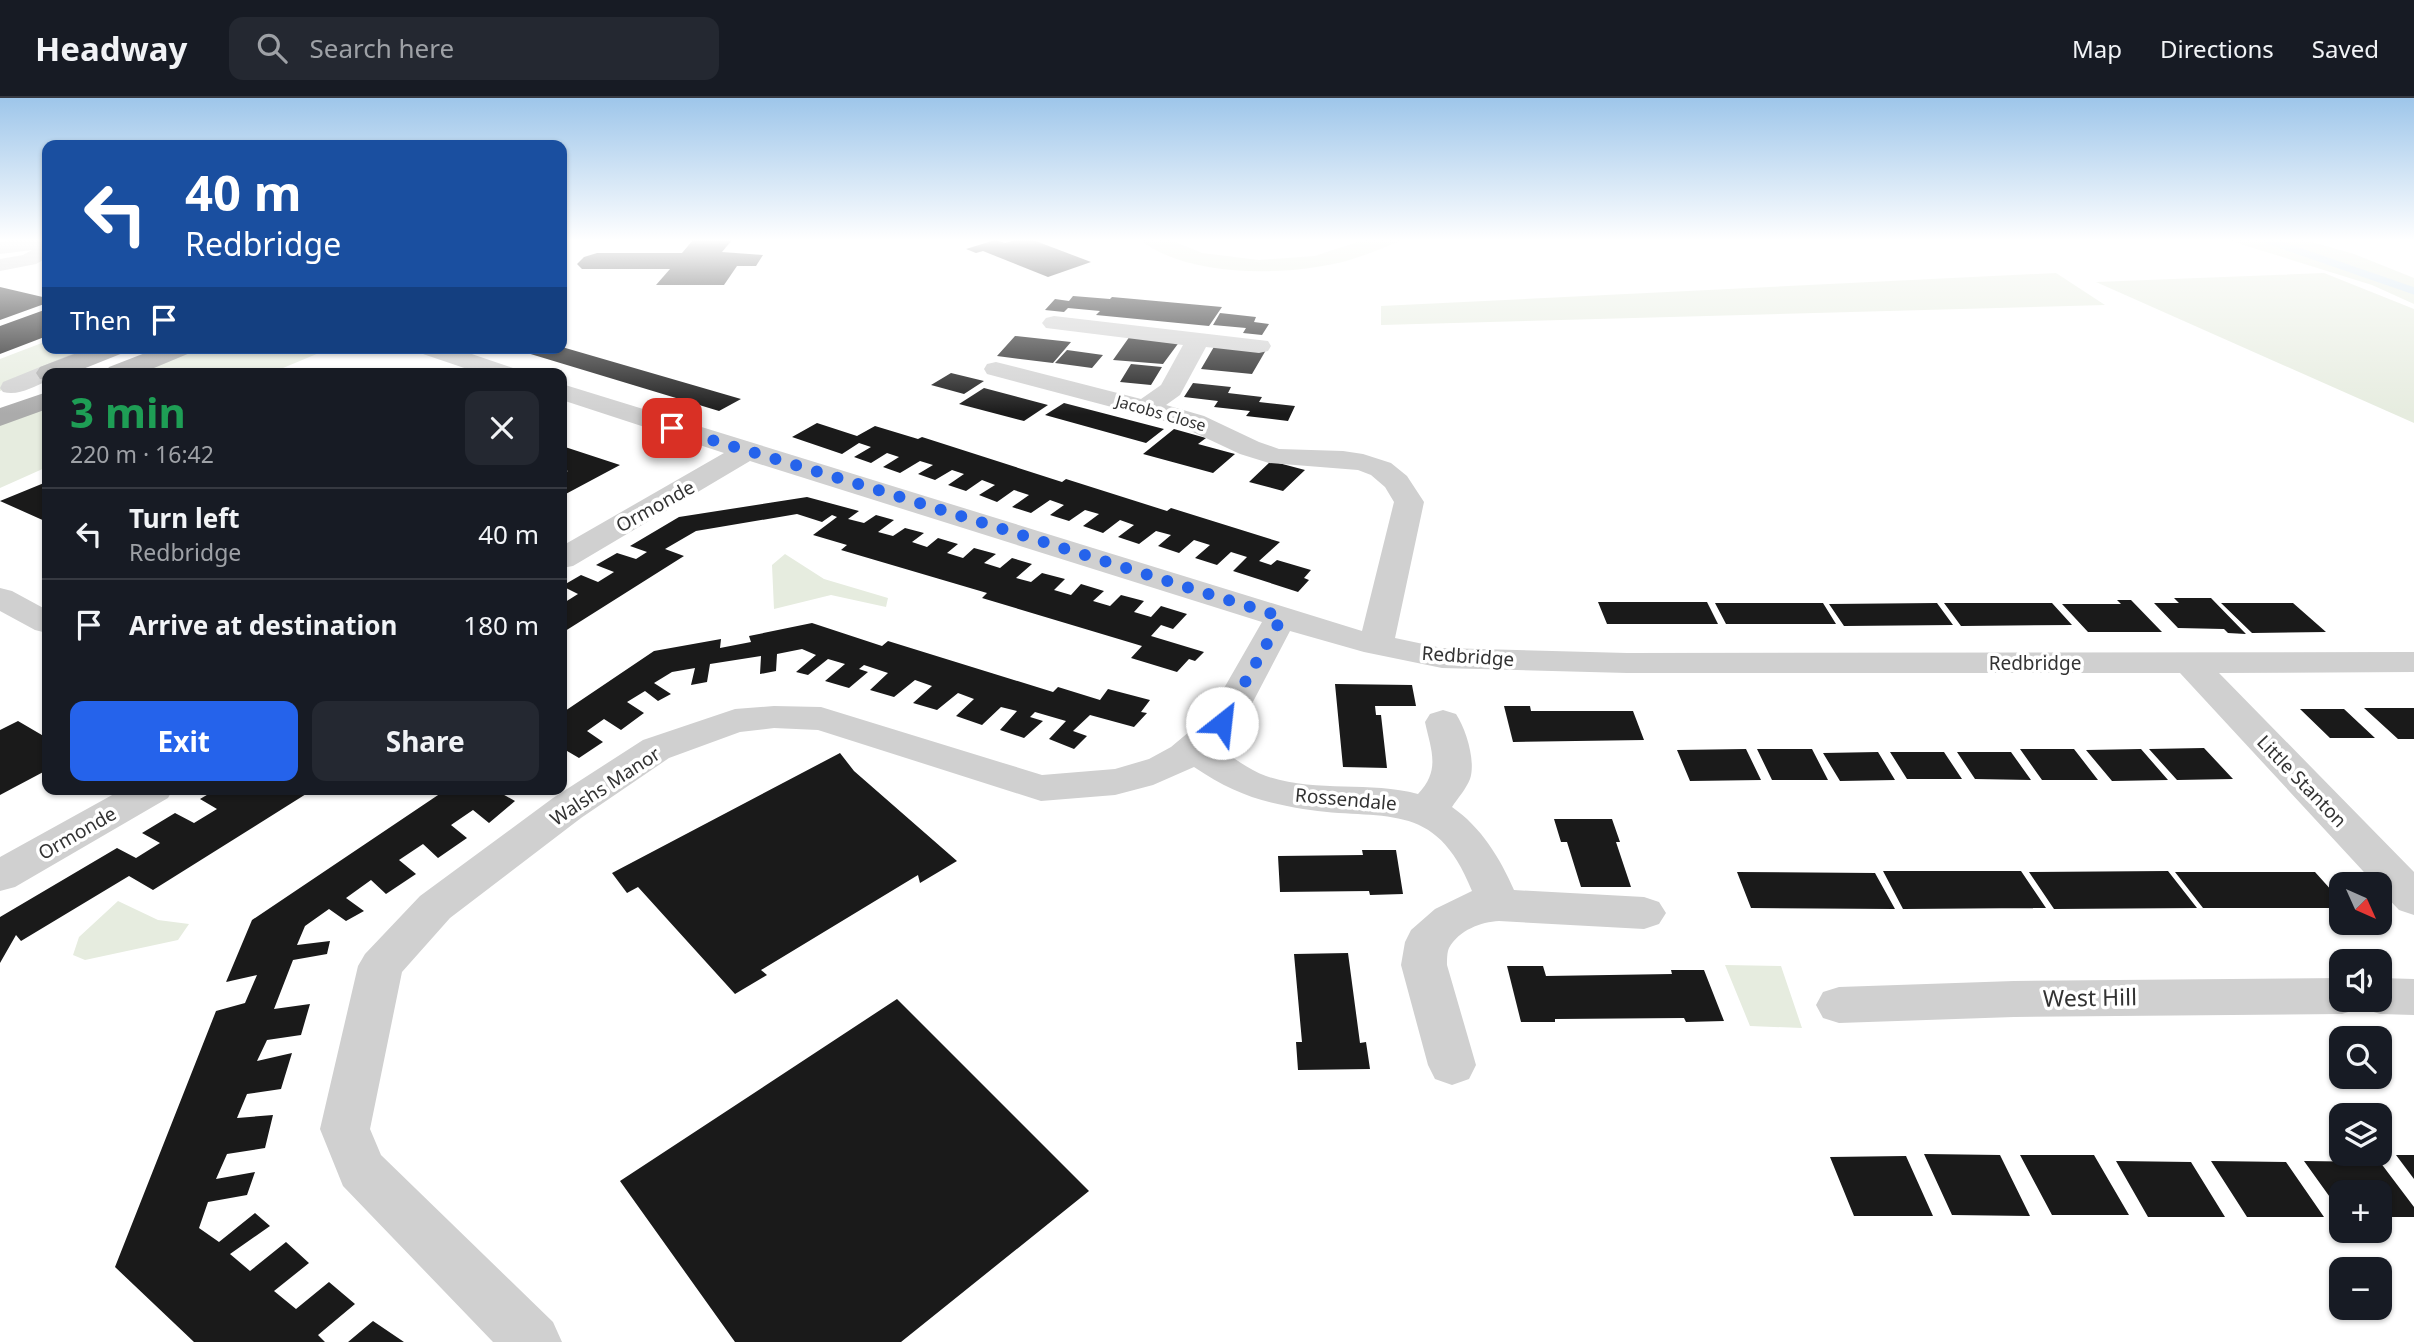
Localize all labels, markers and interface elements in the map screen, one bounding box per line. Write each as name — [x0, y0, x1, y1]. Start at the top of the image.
search box — [229, 17, 719, 80]
text: Headway — [35, 26, 187, 71]
icon: search — [253, 29, 291, 67]
text: Search here — [309, 30, 454, 66]
text: Map — [2072, 32, 2122, 65]
text: Directions — [2160, 32, 2274, 65]
text: Saved — [2312, 32, 2379, 65]
text: 40 m — [185, 159, 302, 225]
icon: left — [70, 168, 161, 259]
text: Redbridge — [185, 222, 341, 265]
icon: arrive — [145, 301, 183, 339]
text: Then — [70, 302, 131, 338]
text: 3 min — [70, 383, 186, 440]
street label: Jacobs Close — [1111, 389, 1209, 436]
button: close — [465, 391, 539, 465]
pin — [642, 398, 702, 458]
icon: arrive — [653, 409, 691, 447]
text: 220 m · 16:42 — [70, 438, 214, 470]
street label: Ormonde — [611, 474, 699, 538]
text: Turn left — [129, 500, 240, 536]
icon: left — [70, 515, 108, 553]
text: 40 m — [478, 516, 539, 552]
text: Redbridge — [129, 536, 241, 568]
icon: arrive — [70, 606, 108, 644]
text: Arrive at destination — [129, 607, 398, 643]
text: 180 m — [463, 607, 539, 643]
street label: Redbridge — [1421, 640, 1515, 672]
street label: Redbridge — [1989, 650, 2081, 676]
position arrow — [1185, 686, 1259, 760]
button: Exit — [70, 701, 298, 781]
button: Share — [312, 701, 539, 781]
street label: Little Stanton — [2251, 729, 2353, 833]
street label: Walshs Manor — [545, 741, 665, 831]
street label: Rossendale — [1294, 782, 1398, 816]
street label: Ormonde — [33, 800, 121, 866]
north arrow — [2329, 872, 2392, 934]
map controls — [2329, 872, 2392, 1320]
button: sound — [2329, 949, 2392, 1012]
street label: West Hill — [2043, 980, 2137, 1014]
button: search — [2329, 1026, 2392, 1089]
button: layers — [2329, 1103, 2392, 1166]
button: + — [2329, 1180, 2392, 1243]
button: − — [2329, 1257, 2392, 1320]

